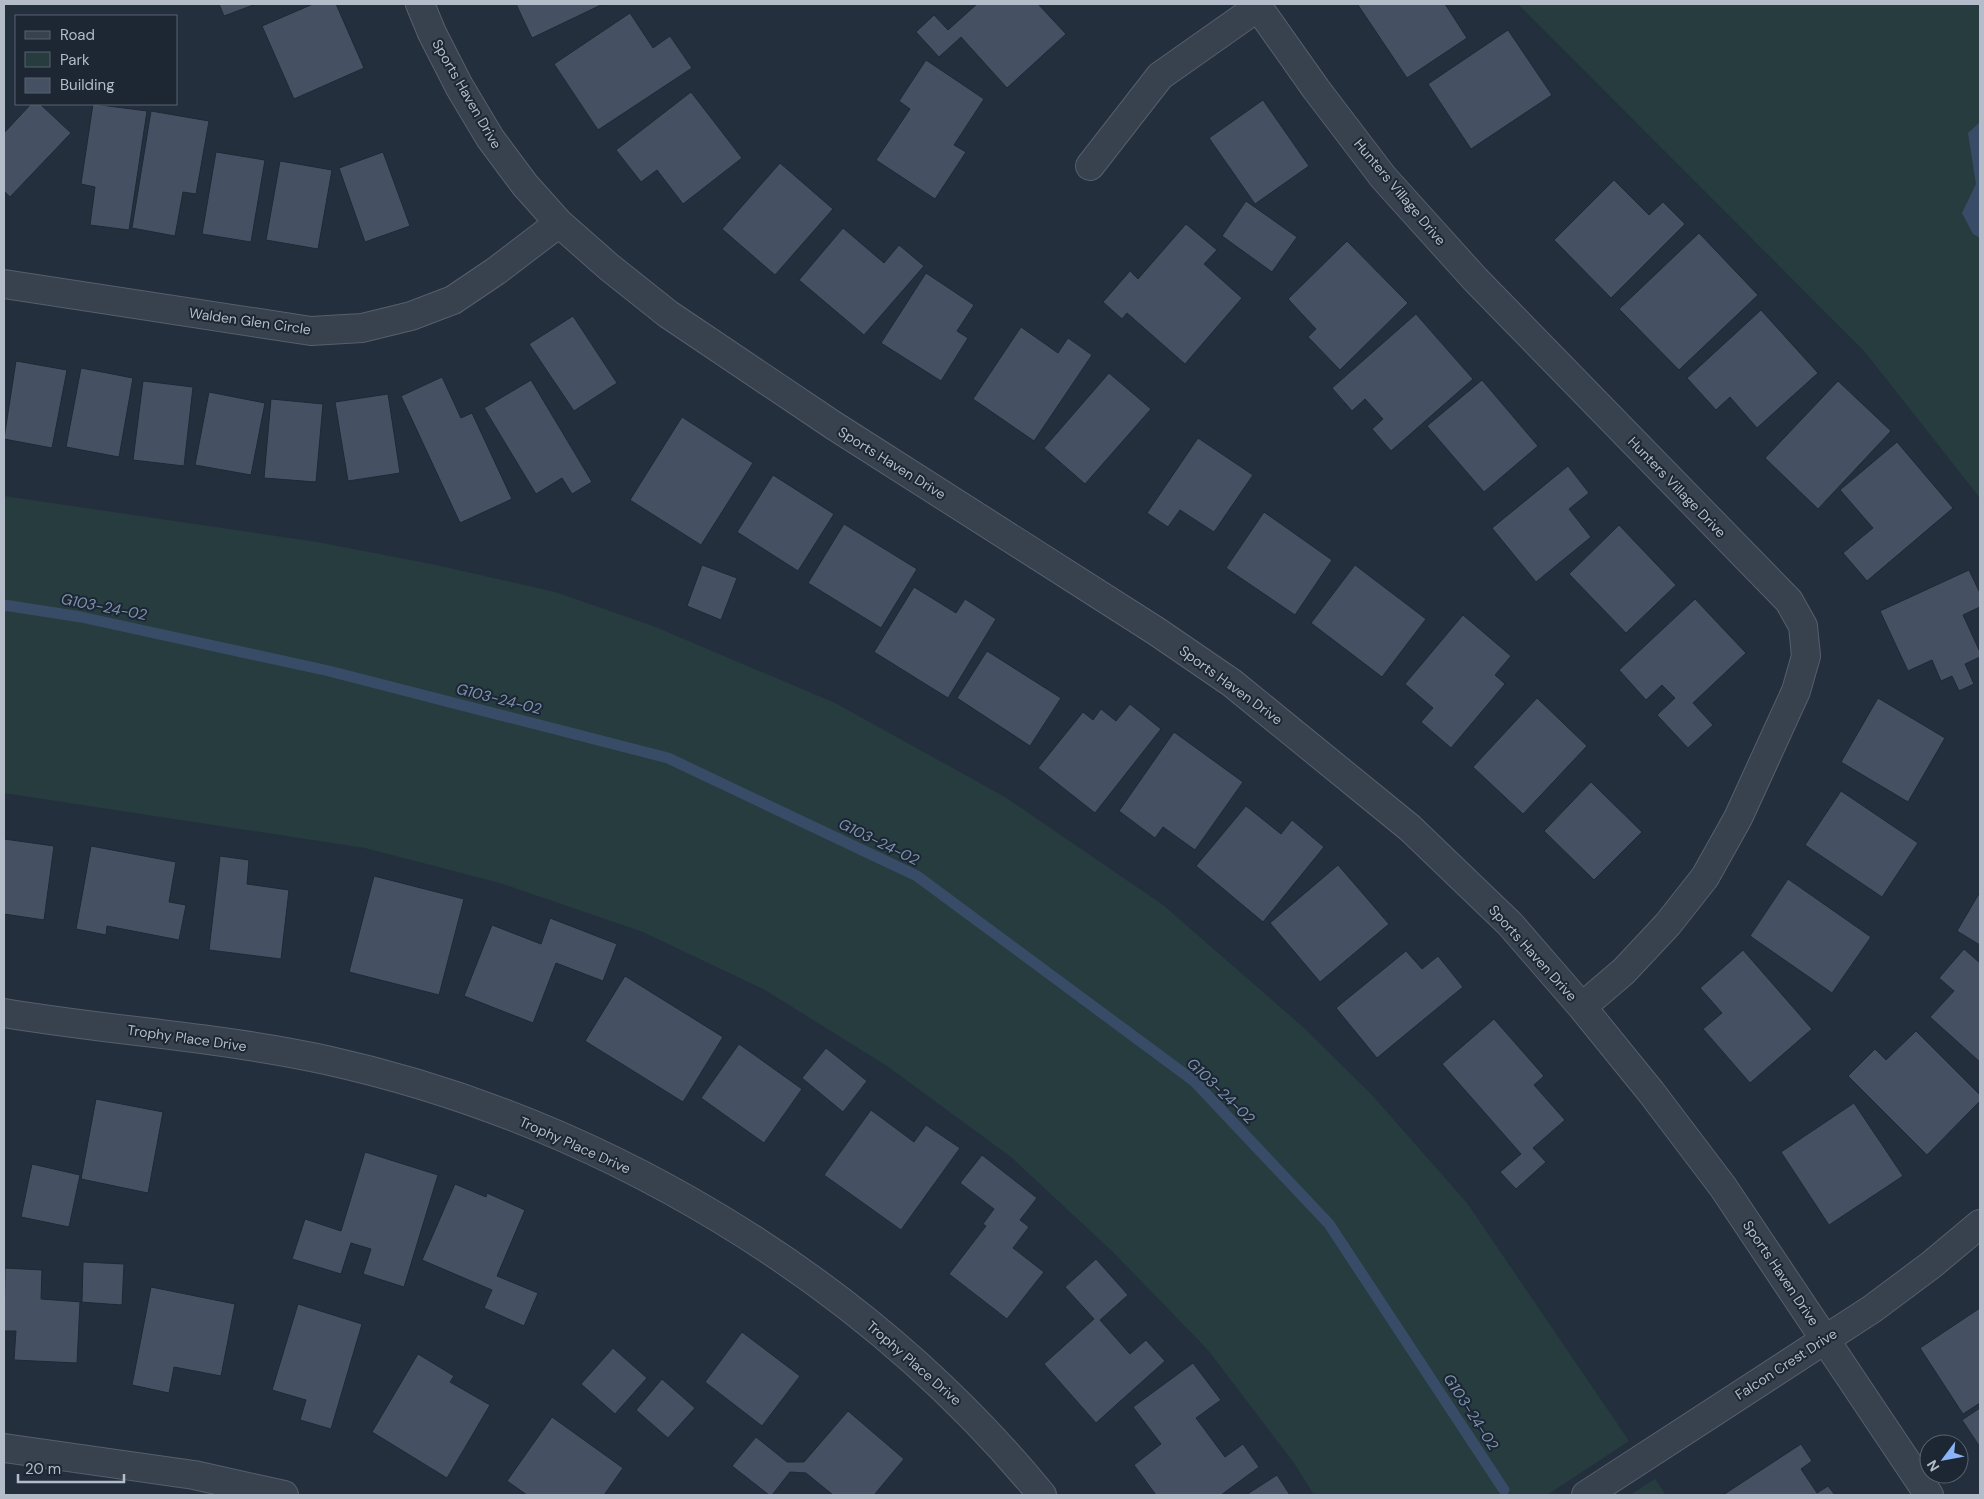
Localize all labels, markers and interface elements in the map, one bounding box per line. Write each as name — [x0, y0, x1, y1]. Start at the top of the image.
legend — [15, 15, 178, 105]
text: Road — [60, 25, 95, 45]
street label: Sports Haven Drive — [428, 36, 506, 152]
text: Park — [60, 50, 90, 70]
text: Building — [60, 75, 115, 95]
street label: Hunters Village Drive — [1350, 135, 1450, 249]
street label: Walden Glen Circle — [188, 304, 312, 338]
street label: Sports Haven Drive — [835, 423, 949, 503]
street label: Hunters Village Drive — [1624, 433, 1730, 541]
water label: G103-24-02 — [59, 589, 149, 625]
street label: Sports Haven Drive — [1176, 641, 1286, 729]
water label: G103-24-02 — [454, 679, 544, 719]
water label: G103-24-02 — [835, 814, 923, 870]
street label: Sports Haven Drive — [1485, 901, 1581, 1005]
street label: Trophy Place Drive — [126, 1021, 248, 1055]
water label: G103-24-02 — [1183, 1053, 1259, 1129]
street label: Trophy Place Drive — [516, 1112, 634, 1178]
street label: Sports Haven Drive — [1739, 1217, 1823, 1329]
street label: Trophy Place Drive — [863, 1317, 965, 1409]
street label: Falcon Crest Drive — [1732, 1324, 1840, 1404]
water label: G103-24-02 — [1439, 1370, 1503, 1454]
north arrow — [1919, 1434, 1969, 1484]
scale bar — [18, 1452, 124, 1484]
text: N — [1923, 1457, 1943, 1475]
text: 20 m — [25, 1459, 61, 1479]

